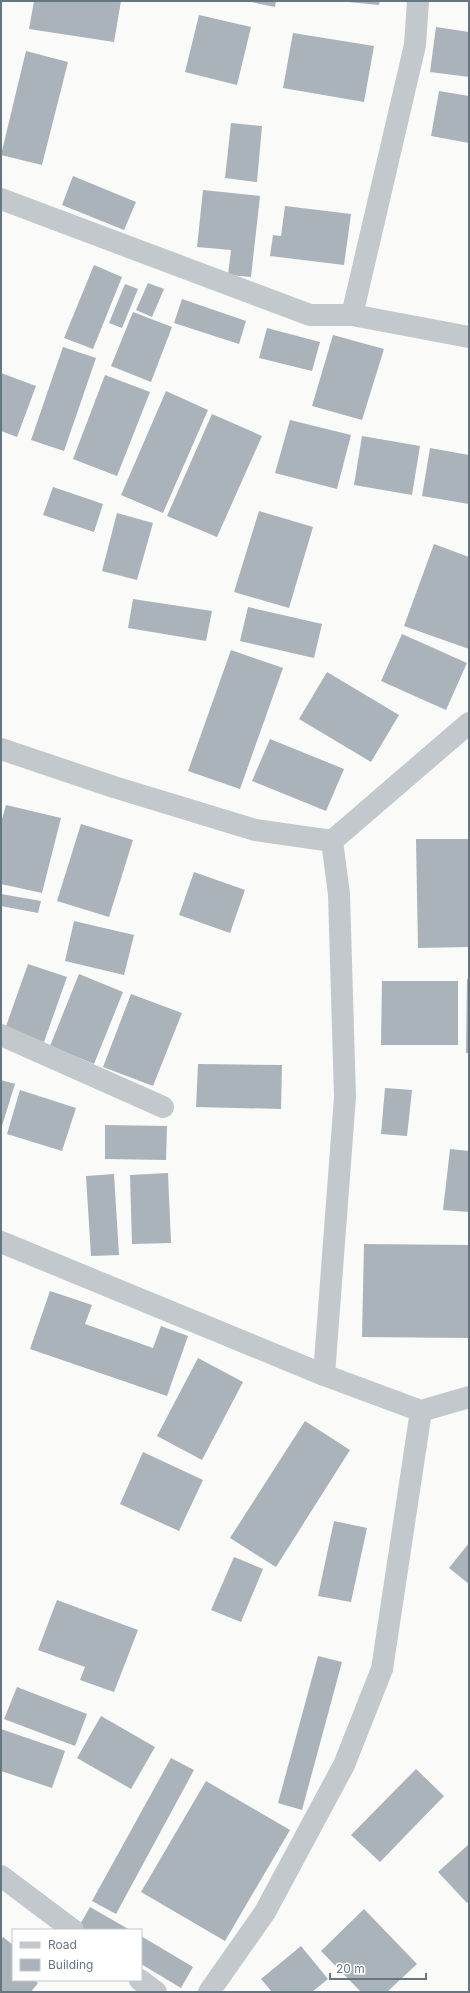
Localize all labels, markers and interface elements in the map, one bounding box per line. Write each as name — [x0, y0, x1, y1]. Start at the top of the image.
legend — [12, 1929, 142, 1981]
text: Road — [48, 1937, 77, 1952]
scale bar — [330, 1955, 426, 1981]
text: Building — [48, 1957, 93, 1972]
text: 20 m — [336, 1961, 365, 1976]

